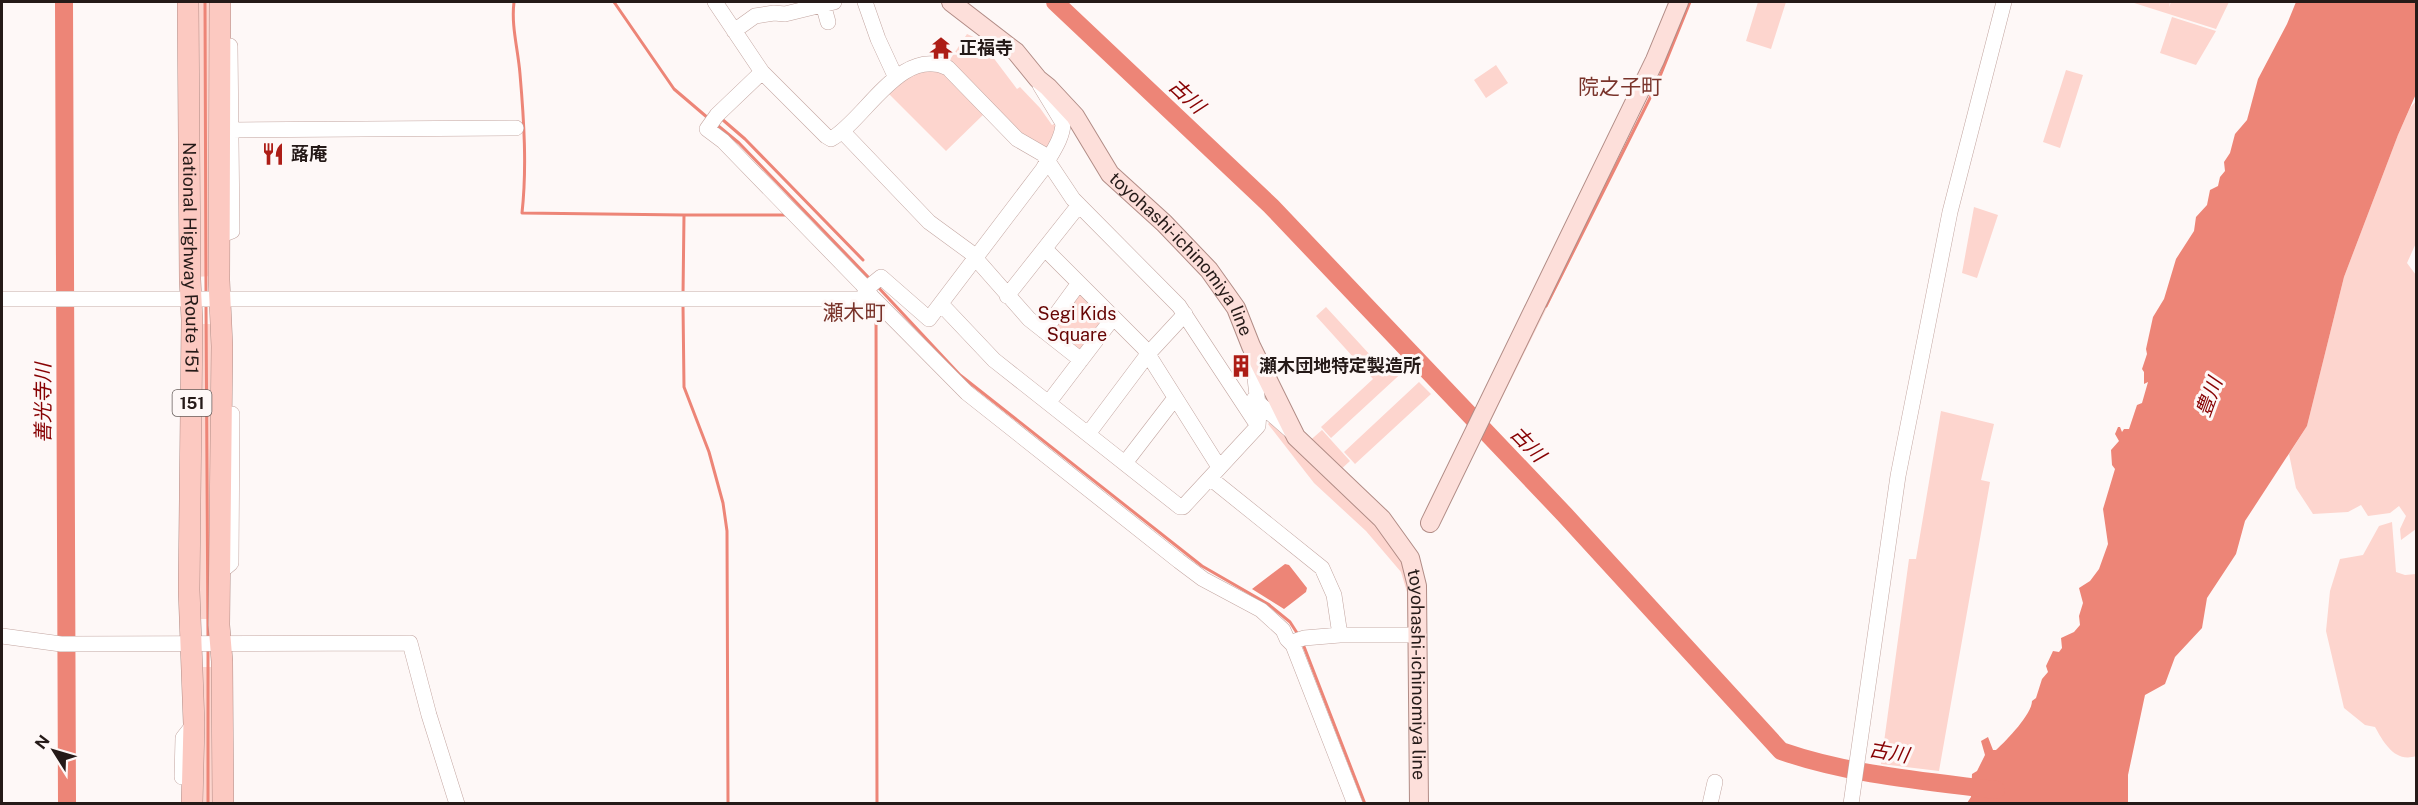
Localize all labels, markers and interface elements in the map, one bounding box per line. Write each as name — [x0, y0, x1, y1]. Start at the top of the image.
temple icon: 正福寺 — [928, 35, 954, 61]
place label: 正福寺 — [959, 37, 1013, 58]
water label: 古川 — [1164, 74, 1211, 120]
district label: 院之子町 — [1578, 74, 1662, 99]
restaurant icon: 蕗庵 — [260, 141, 286, 167]
street label: National Highway Route 151 — [179, 142, 203, 374]
place label: 蕗庵 — [291, 143, 327, 164]
street label: toyohashi-ichinomiya line — [1105, 167, 1257, 339]
district label: 瀬木町 — [823, 300, 886, 325]
park label: Segi Kids Square — [1038, 303, 1116, 345]
building icon: 瀬木団地特定製造所 — [1228, 353, 1254, 379]
place label: 瀬木団地特定製造所 — [1259, 355, 1421, 376]
water label: 善光寺川 — [31, 361, 55, 443]
water label: 豊川 — [2191, 372, 2228, 420]
road number: 151 — [172, 390, 212, 416]
water label: 古川 — [1505, 421, 1552, 468]
street label: toyohashi-ichinomiya line — [1403, 566, 1430, 780]
north arrow — [24, 721, 84, 781]
text: N — [31, 732, 54, 753]
water label: 古川 — [1867, 737, 1913, 768]

